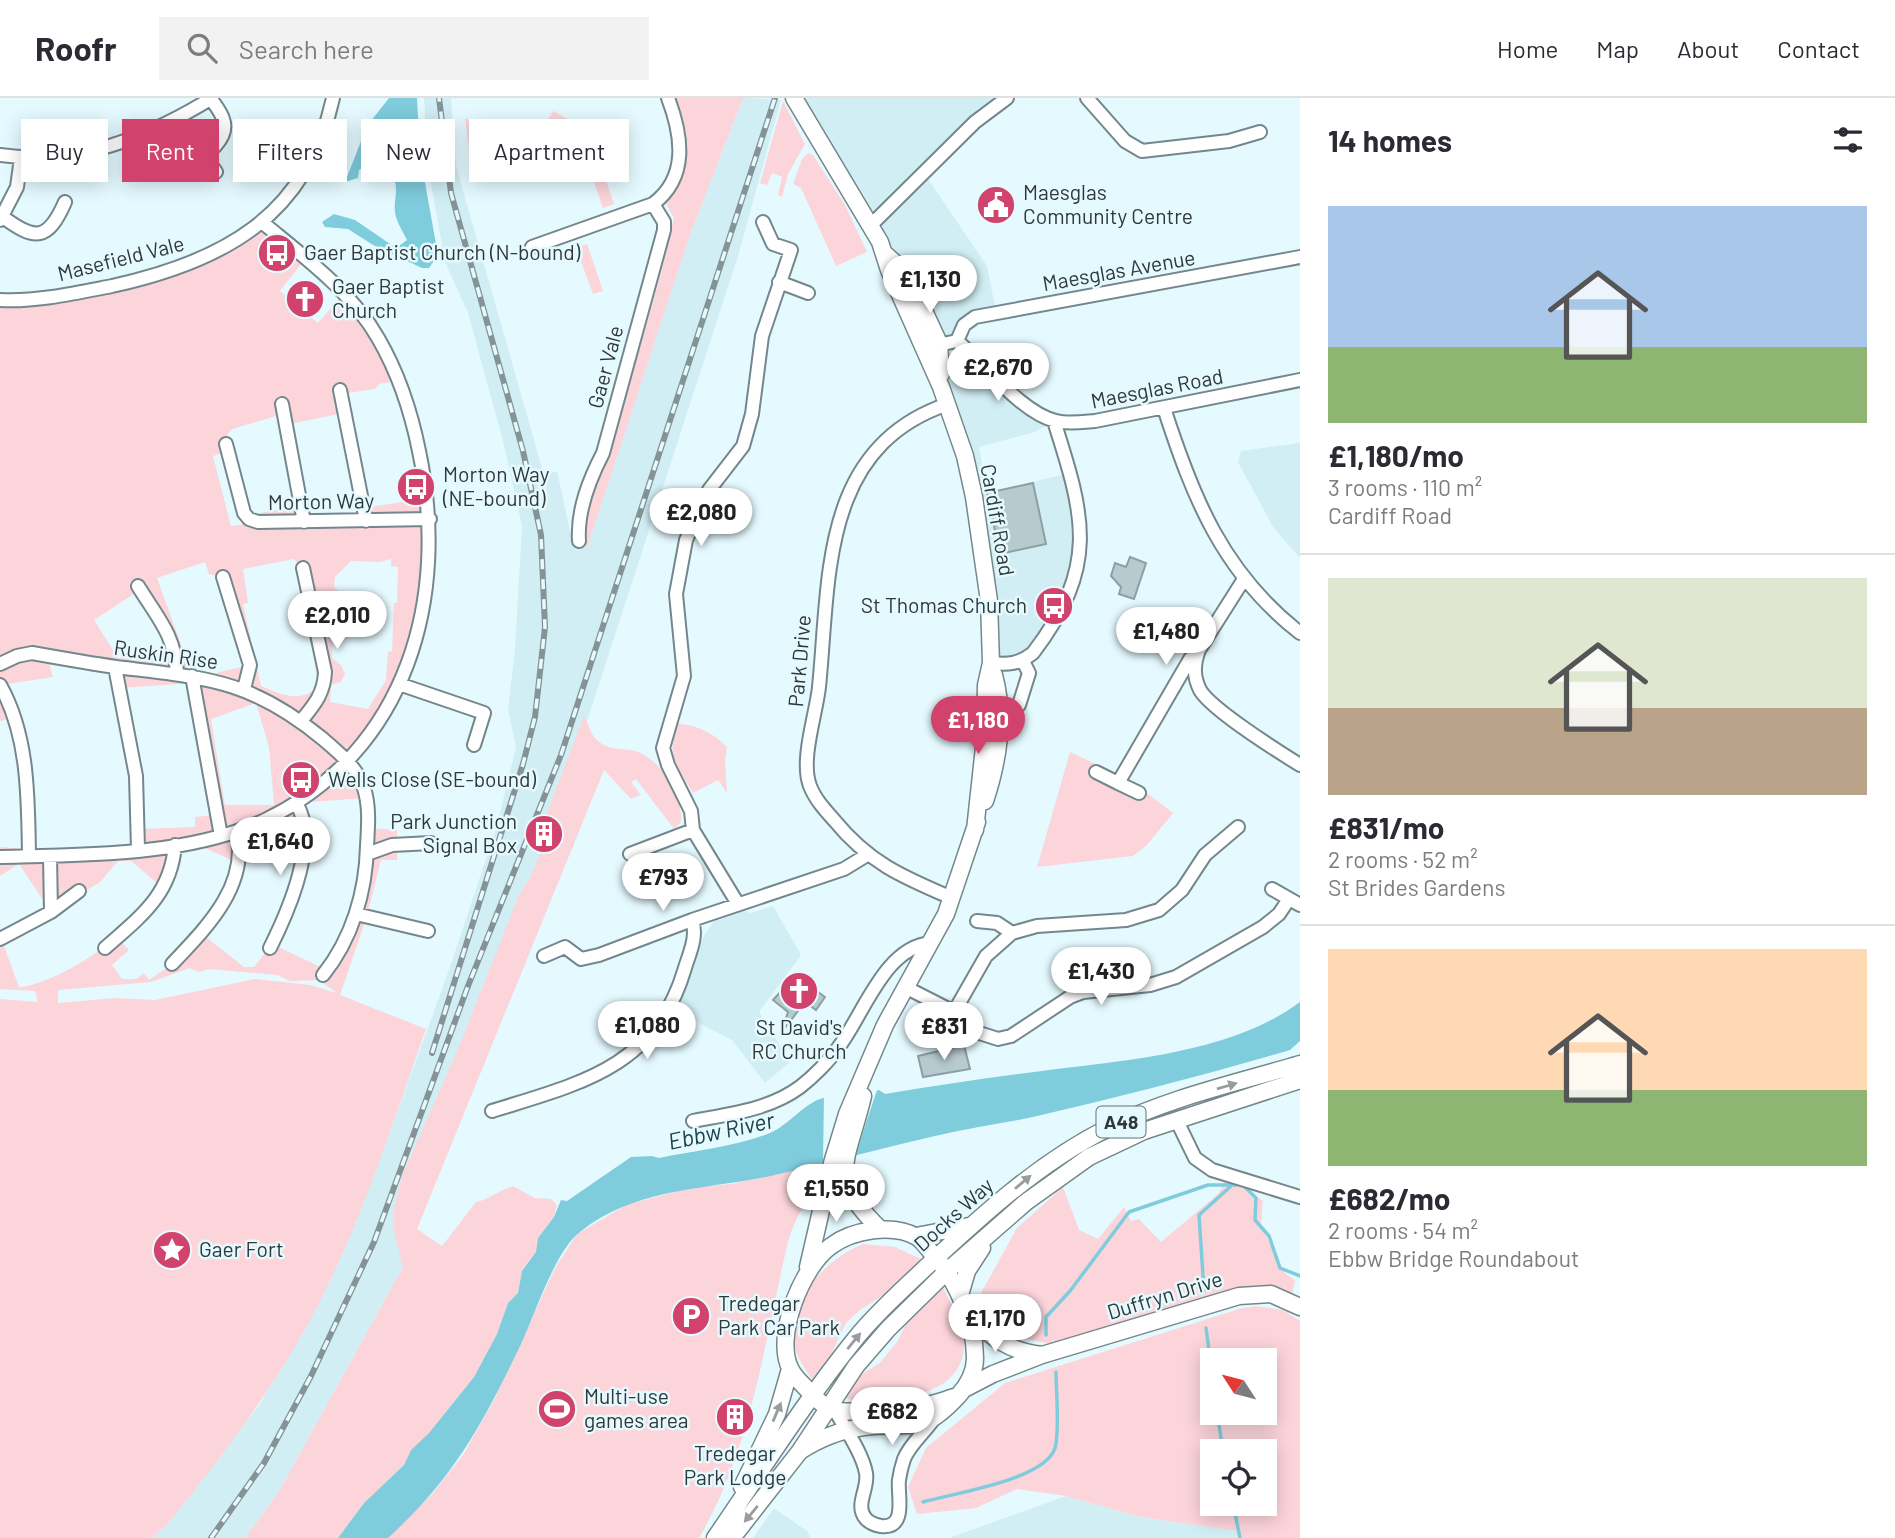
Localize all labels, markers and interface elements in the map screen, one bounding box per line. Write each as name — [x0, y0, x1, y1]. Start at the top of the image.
search box — [159, 17, 649, 80]
text: Roofr — [35, 28, 117, 68]
icon: search — [183, 29, 221, 67]
text: Search here — [239, 33, 374, 64]
text: Home — [1497, 34, 1558, 63]
text: Map — [1596, 34, 1639, 63]
text: About — [1677, 34, 1739, 63]
text: Contact — [1777, 34, 1860, 63]
chip: Buy — [21, 119, 108, 182]
chip: Rent — [122, 119, 219, 182]
chip: Filters — [233, 119, 347, 182]
chip: New — [361, 119, 455, 182]
chip: Apartment — [469, 119, 629, 182]
icon: filters — [1829, 121, 1867, 159]
text: 14 homes — [1328, 122, 1452, 158]
place label: Maesglas Community Centre — [1023, 179, 1193, 228]
public building icon: Maesglas Community Centre — [975, 184, 1017, 226]
street label: Masefield Vale — [55, 230, 187, 285]
bus stop icon: Gaer Baptist Church (N-bound) — [256, 232, 298, 274]
place label: Gaer Baptist Church (N-bound) — [304, 239, 581, 264]
street label: Maesglas Avenue — [1040, 244, 1197, 295]
icon: home — [1535, 252, 1661, 378]
pin: £1,130 — [873, 256, 987, 315]
text: £1,130 — [899, 264, 961, 292]
place label: Gaer Baptist Church — [332, 273, 445, 322]
church icon: Gaer Baptist Church — [284, 278, 326, 320]
street label: Gaer Vale — [582, 323, 628, 411]
pin: £2,670 — [941, 344, 1055, 403]
text: £2,670 — [963, 352, 1033, 380]
street label: Maesglas Road — [1088, 362, 1225, 413]
text: £1,180/mo — [1328, 437, 1464, 473]
place label: Morton Way (NE-bound) — [442, 461, 550, 510]
street label: Cardiff Road — [976, 462, 1021, 578]
bus stop icon: Morton Way (NE-bound) — [395, 466, 437, 508]
text: 3 rooms · 110 m² — [1328, 473, 1482, 501]
street label: Morton Way — [268, 487, 375, 514]
pin: £2,080 — [644, 489, 758, 548]
text: £2,080 — [665, 497, 737, 525]
text: Cardiff Road — [1328, 501, 1452, 529]
bus stop icon: St Thomas Church — [1033, 585, 1075, 627]
pin: £2,010 — [280, 592, 394, 651]
place label: St Thomas Church — [861, 592, 1027, 617]
text: £2,010 — [304, 600, 370, 628]
pin: £1,480 — [1109, 608, 1223, 667]
street label: Park Drive — [782, 614, 815, 708]
text: £1,480 — [1132, 616, 1200, 644]
icon: home — [1535, 624, 1661, 750]
street label: Ruskin Rise — [112, 634, 220, 673]
pin: £1,180 — [921, 696, 1035, 756]
text: £1,180 — [947, 705, 1009, 733]
bus stop icon: Wells Close (SE-bound) — [280, 759, 322, 801]
place label: Wells Close (SE-bound) — [328, 766, 536, 791]
place label: Park Junction Signal Box — [390, 808, 517, 857]
text: £831/mo — [1328, 809, 1444, 845]
building icon: Park Junction Signal Box — [523, 813, 565, 855]
pin: £1,640 — [223, 818, 337, 877]
text: £1,640 — [246, 826, 314, 854]
text: 2 rooms · 52 m² — [1328, 845, 1478, 873]
pin: £793 — [622, 854, 704, 913]
text: £793 — [638, 862, 688, 890]
text: St Brides Gardens — [1328, 873, 1506, 901]
pin: £1,430 — [1044, 948, 1158, 1007]
text: £1,430 — [1067, 956, 1135, 984]
church icon: St David's RC Church — [778, 970, 820, 1012]
icon: home — [1535, 995, 1661, 1121]
pin: £1,080 — [590, 1002, 704, 1061]
pin: £831 — [903, 1002, 985, 1062]
text: £1,080 — [614, 1010, 680, 1038]
text: £831 — [920, 1011, 968, 1039]
place label: St David's RC Church — [752, 1014, 846, 1063]
one-way arrow — [1216, 1080, 1238, 1091]
water label: Ebbw River — [665, 1105, 777, 1155]
road number: A48 — [1096, 1106, 1146, 1138]
pin: £1,550 — [779, 1164, 893, 1224]
street label: Docks Way — [908, 1172, 998, 1256]
text: £1,550 — [803, 1173, 869, 1201]
one-way arrow — [1014, 1175, 1031, 1190]
text: £682/mo — [1328, 1180, 1451, 1216]
text: 2 rooms · 54 m² — [1328, 1216, 1478, 1244]
place icon: Gaer Fort — [151, 1229, 193, 1271]
place label: Gaer Fort — [199, 1236, 284, 1261]
text: Ebbw Bridge Roundabout — [1328, 1244, 1579, 1272]
street label: Duffryn Drive — [1104, 1265, 1225, 1324]
place label: Tredegar Park Car Park — [718, 1290, 840, 1339]
pin: £1,170 — [938, 1294, 1052, 1354]
parking icon: Tredegar Park Car Park — [670, 1295, 712, 1337]
text: £1,170 — [965, 1303, 1026, 1331]
one-way arrow — [846, 1333, 861, 1351]
north arrow — [1200, 1348, 1278, 1424]
map controls — [1200, 1348, 1277, 1516]
place label: Multi-use games area — [584, 1383, 689, 1432]
sports icon: Multi-use games area — [536, 1388, 578, 1430]
pin: £682 — [851, 1388, 933, 1447]
building icon: Tredegar Park Lodge — [714, 1396, 756, 1438]
text: £682 — [866, 1396, 918, 1424]
one-way arrow — [771, 1402, 783, 1422]
button: locate — [1200, 1439, 1277, 1516]
place label: Tredegar Park Lodge — [684, 1440, 786, 1489]
one-way arrow — [744, 1505, 759, 1523]

